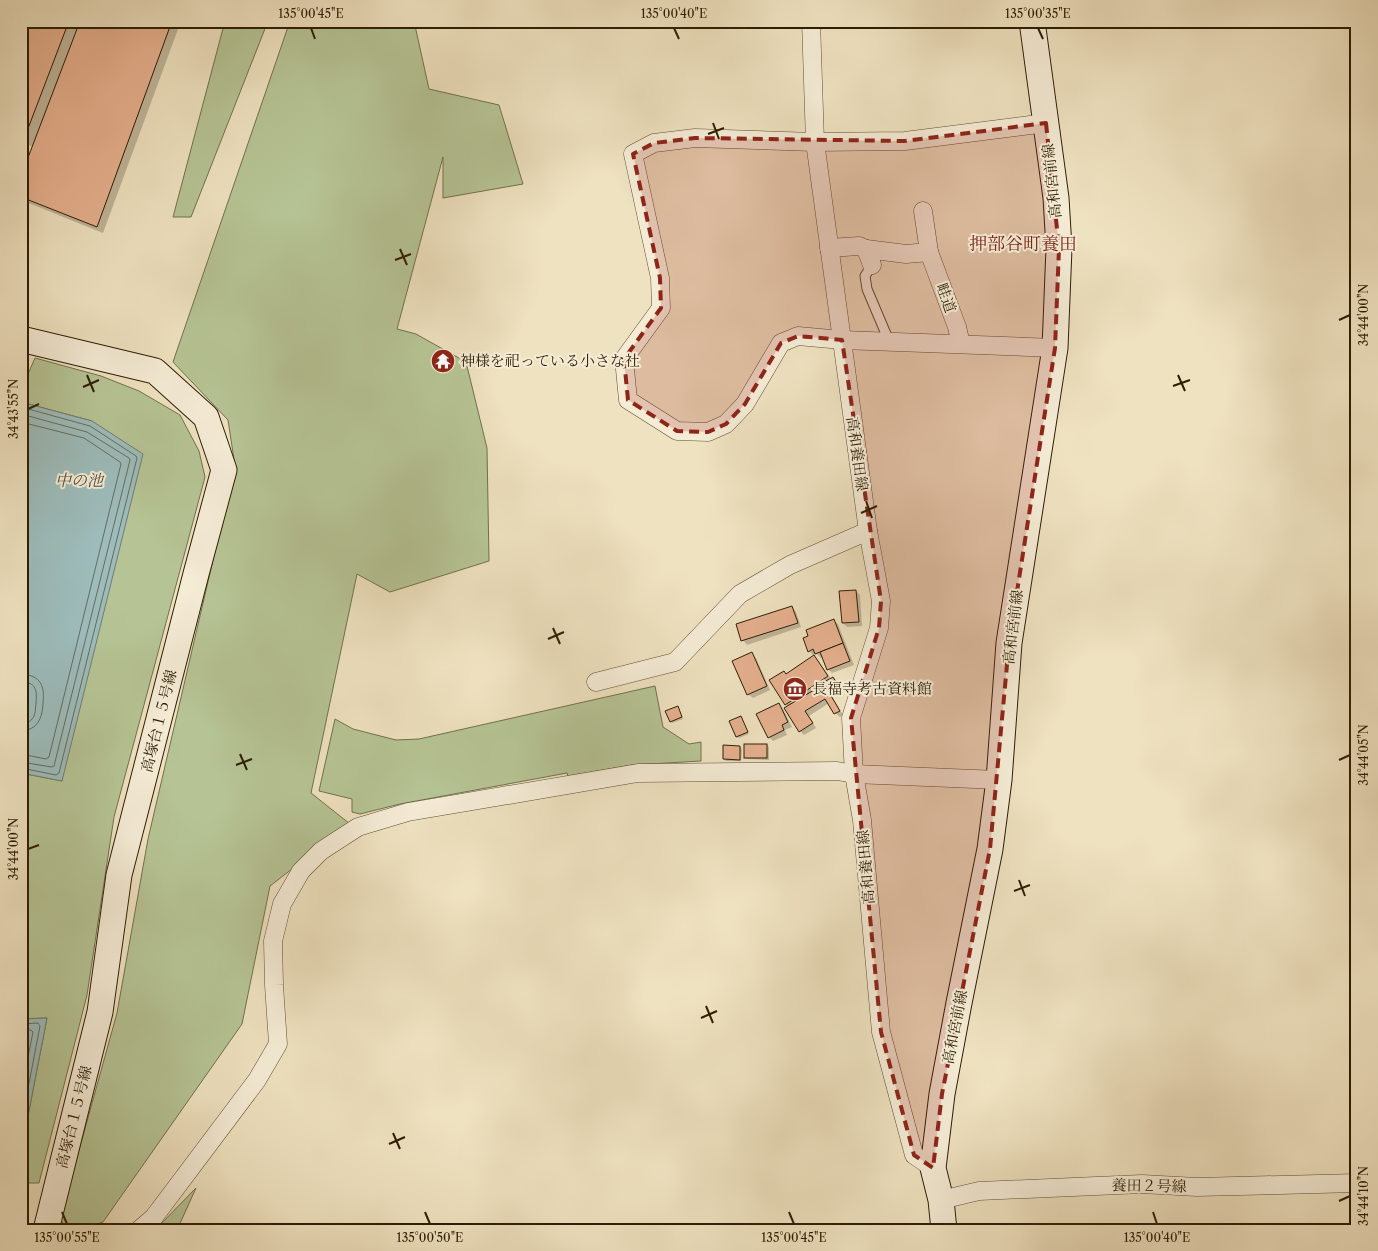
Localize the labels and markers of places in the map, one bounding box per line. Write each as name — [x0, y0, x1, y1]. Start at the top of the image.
temple icon: 神様を祀っている小さな社 — [430, 348, 456, 374]
place label: 神様を祀っている小さな社 — [460, 351, 640, 370]
museum icon: 長福寺考古資料館 — [782, 676, 808, 702]
place label: 長福寺考古資料館 — [812, 679, 932, 698]

